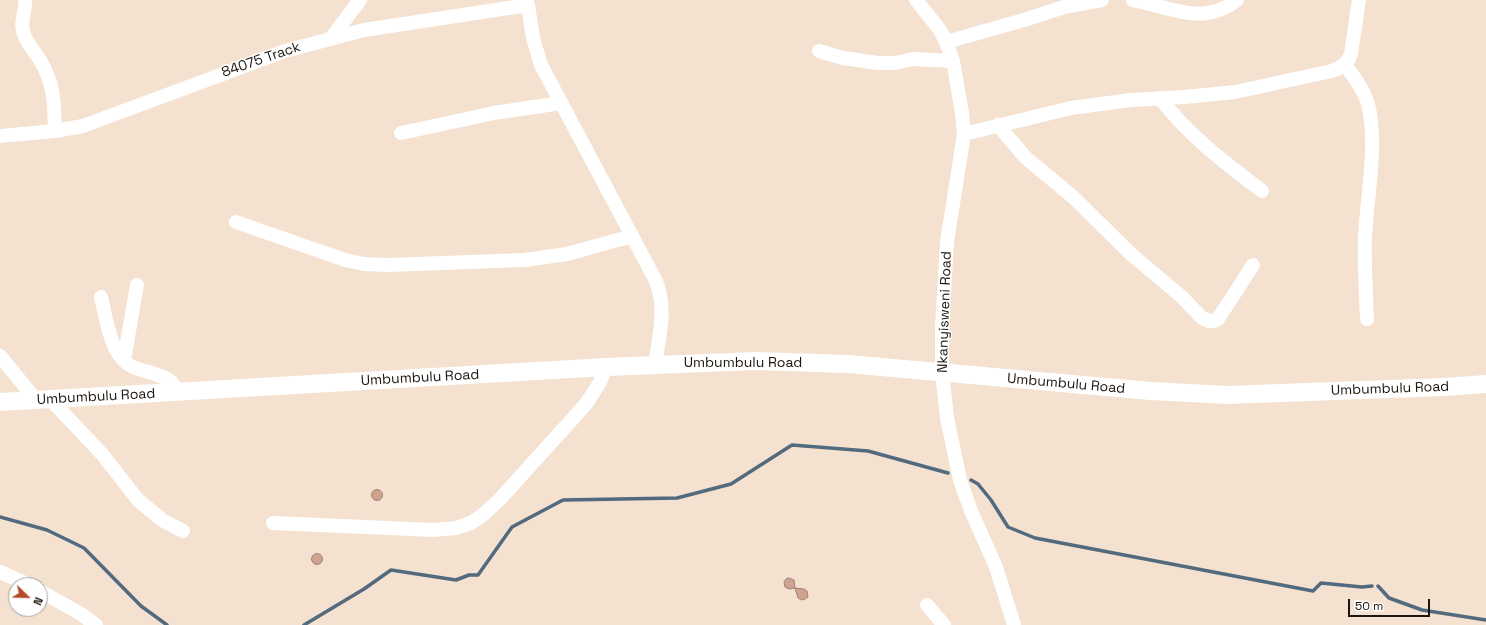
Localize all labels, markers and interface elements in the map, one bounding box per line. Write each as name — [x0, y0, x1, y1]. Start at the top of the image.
street label: 84075 Track — [219, 39, 303, 81]
street label: Nkanyisweni Road — [934, 251, 956, 373]
street label: Umbumbulu Road — [684, 355, 802, 371]
street label: Umbumbulu Road — [360, 367, 480, 389]
street label: Umbumbulu Road — [1006, 370, 1126, 398]
street label: Umbumbulu Road — [1330, 379, 1450, 399]
street label: Umbumbulu Road — [36, 386, 156, 408]
north arrow — [8, 577, 48, 617]
scale bar — [1350, 591, 1432, 617]
text: N — [30, 595, 46, 607]
text: 50 m — [1355, 598, 1383, 614]

